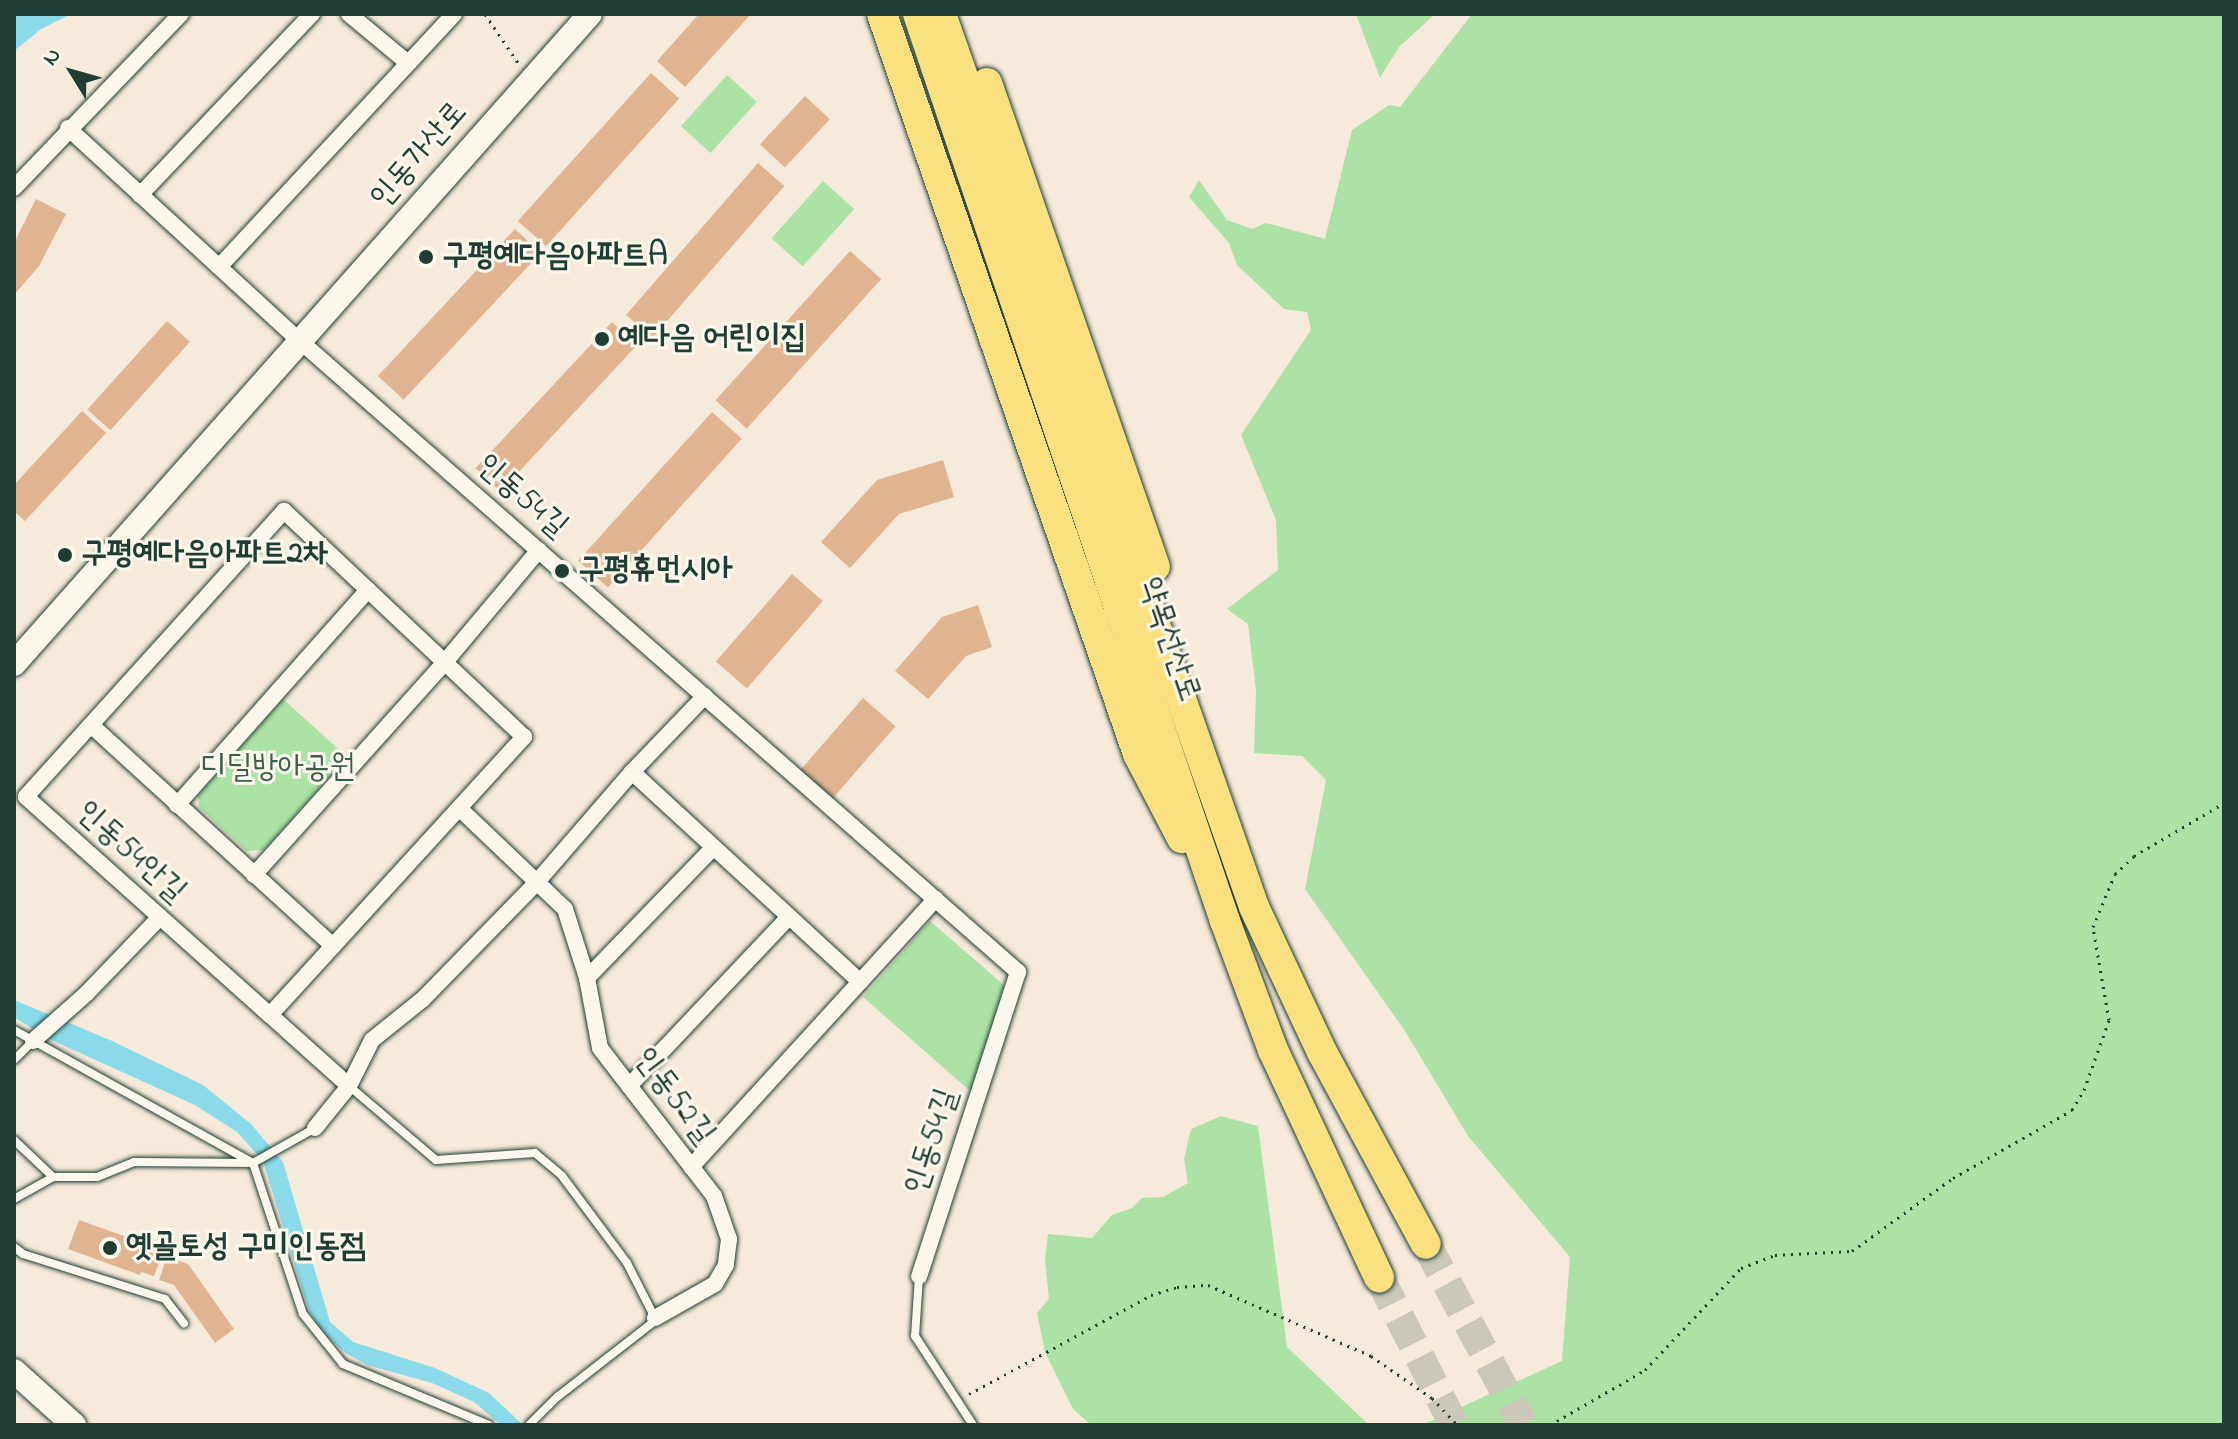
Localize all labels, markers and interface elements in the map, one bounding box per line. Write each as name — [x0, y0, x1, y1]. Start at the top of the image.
north arrow — [32, 32, 112, 112]
text: N — [36, 42, 70, 73]
street label: 인동가산로 — [363, 95, 477, 217]
place label: 구평예다음아파트A — [442, 238, 668, 276]
marker: 구평예다음아파트A — [417, 248, 435, 266]
place label: 예다음 어린이집 — [618, 320, 806, 358]
marker: 예다음 어린이집 — [593, 330, 611, 348]
street label: 인동54길 — [467, 447, 575, 547]
place label: 구평예다음아파트2차 — [81, 536, 329, 574]
marker: 구평예다음아파트2차 — [56, 546, 74, 564]
place label: 구평휴먼시아 — [578, 552, 732, 590]
marker: 구평휴먼시아 — [553, 562, 571, 580]
street label: 약목선산로 — [1129, 573, 1207, 707]
park label: 디딜방아공원 — [201, 750, 355, 788]
street label: 인동54안길 — [67, 794, 193, 912]
street label: 인동52길 — [624, 1041, 722, 1153]
street label: 인동54길 — [898, 1084, 968, 1200]
place label: 옛골토성 구미인동점 — [126, 1229, 366, 1267]
marker: 옛골토성 구미인동점 — [101, 1239, 119, 1257]

